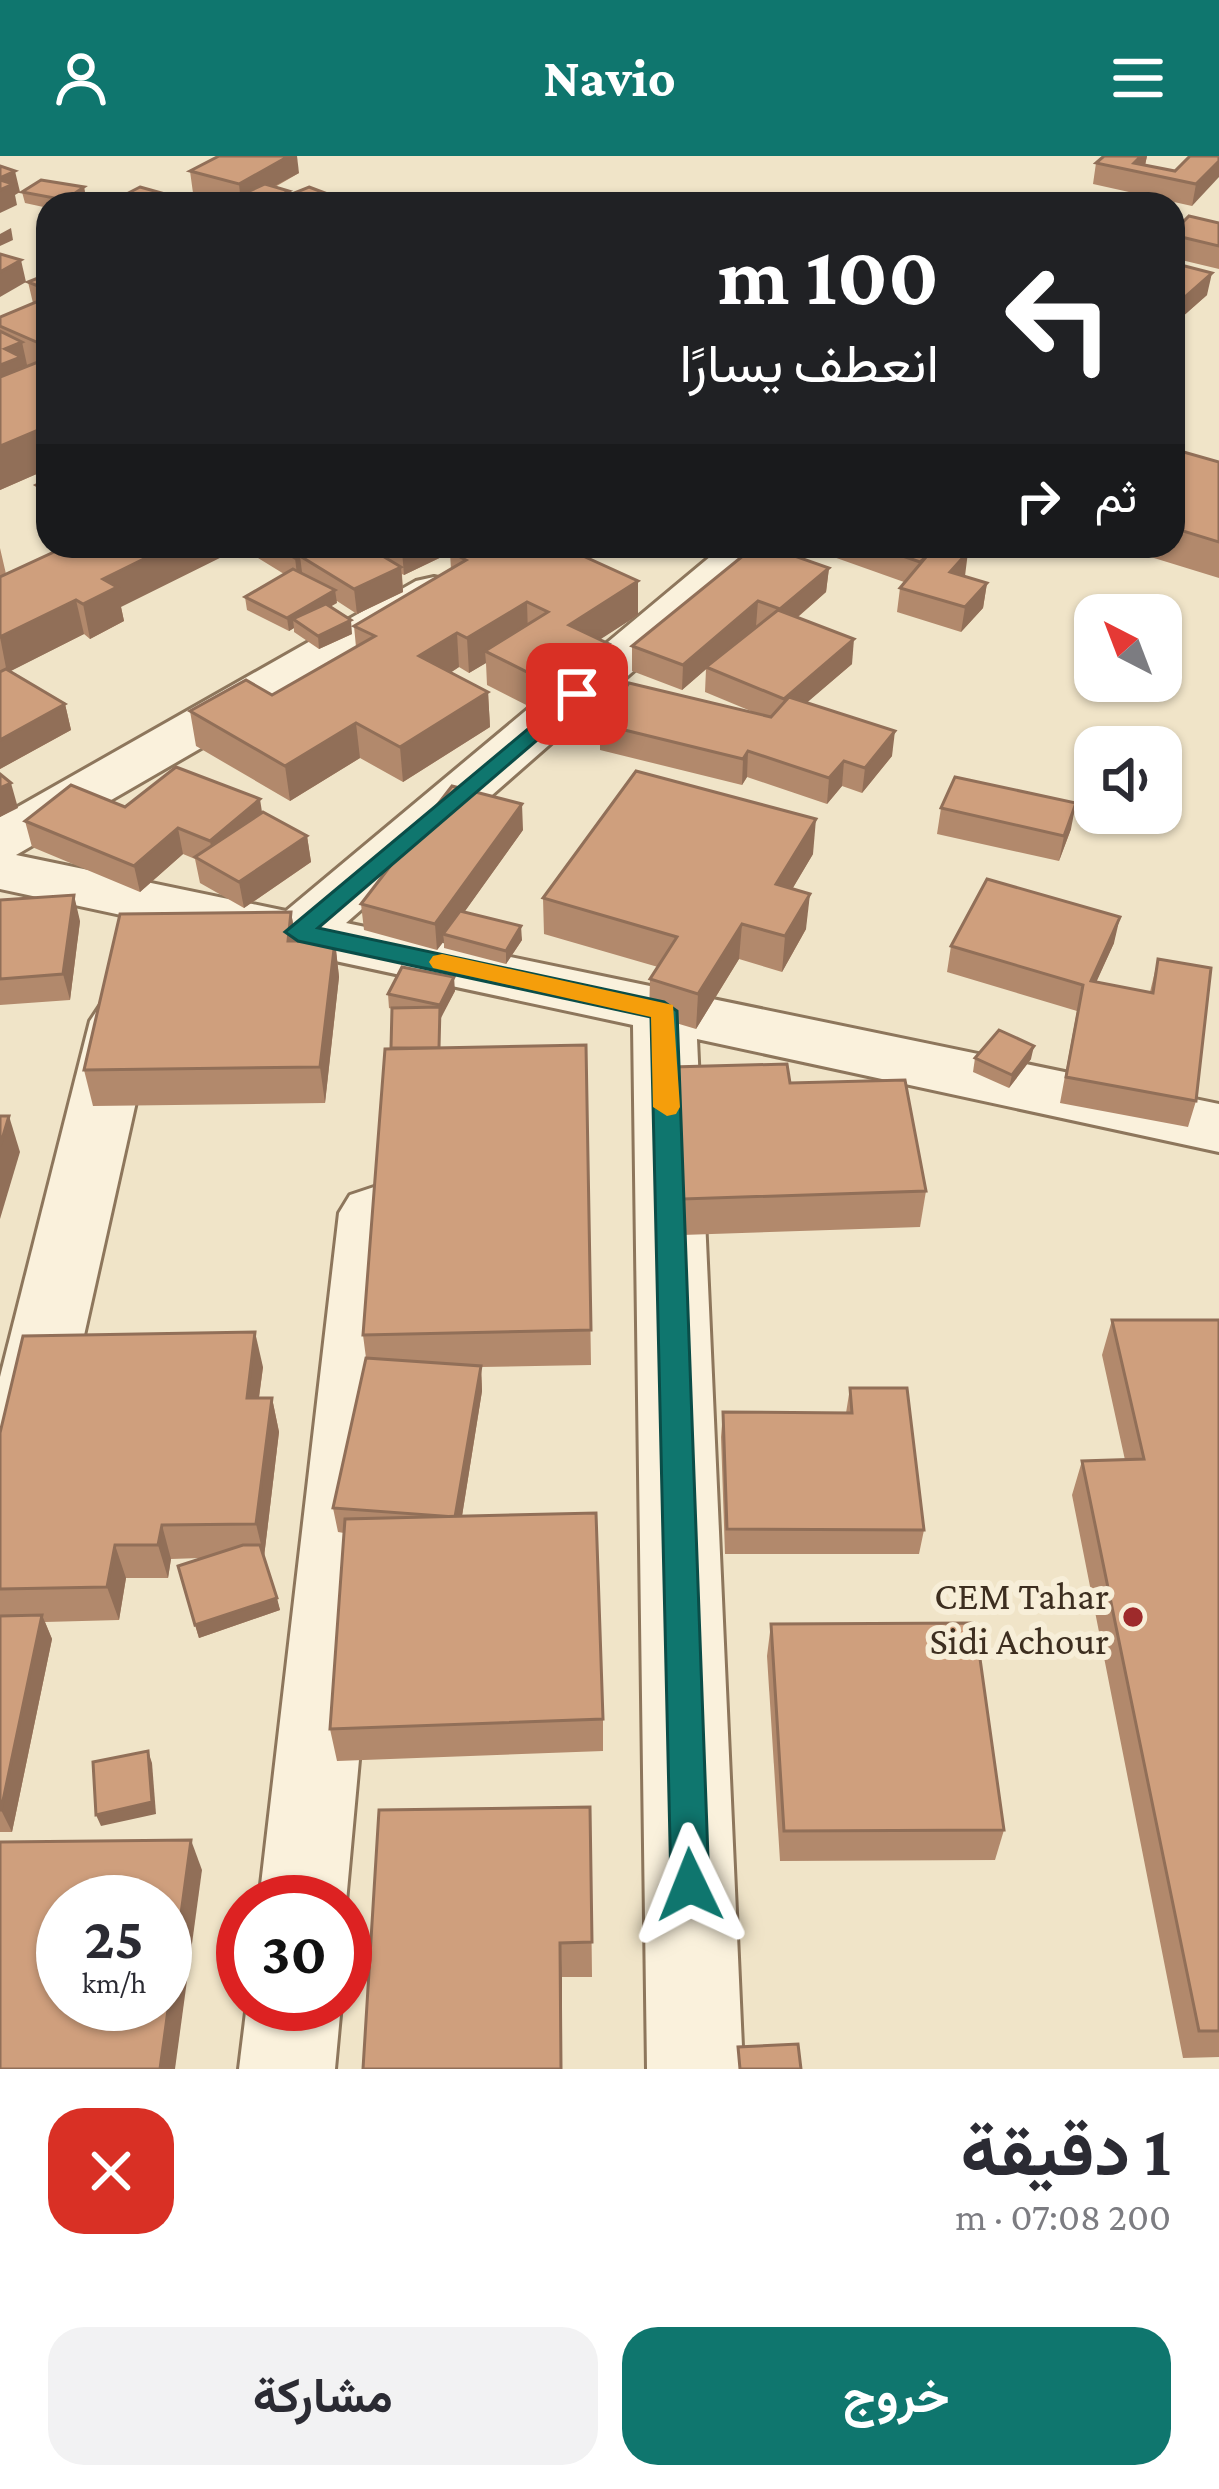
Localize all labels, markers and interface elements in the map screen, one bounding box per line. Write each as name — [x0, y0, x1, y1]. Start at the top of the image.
icon: person — [48, 45, 114, 111]
icon: menu — [1105, 45, 1171, 111]
text: Navio — [543, 48, 676, 108]
text: 100 m — [718, 229, 939, 322]
icon: left — [981, 240, 1137, 396]
text: انعطف يسارًا — [680, 334, 939, 394]
icon: right — [1005, 468, 1071, 534]
text: ثم — [1095, 472, 1137, 522]
north arrow — [1074, 594, 1182, 702]
map controls — [1074, 594, 1182, 834]
pin — [526, 643, 628, 745]
icon: arrive — [544, 661, 610, 727]
button: sound — [1074, 726, 1182, 834]
place label: CEM Tahar Sidi Achour — [930, 1574, 1109, 1662]
marker: CEM Tahar Sidi Achour — [1120, 1604, 1146, 1630]
position arrow — [627, 1822, 753, 1948]
speed limit sign: 30 — [216, 1875, 372, 2031]
text: 25 — [84, 1904, 144, 1971]
text: km/h — [82, 1966, 146, 1999]
button: close — [48, 2108, 174, 2234]
text: 1 دقيقة — [960, 2110, 1171, 2190]
text: 200 m · 07:08 — [955, 2195, 1171, 2238]
button: مشاركة — [48, 2327, 598, 2465]
button: خروج — [622, 2327, 1171, 2465]

